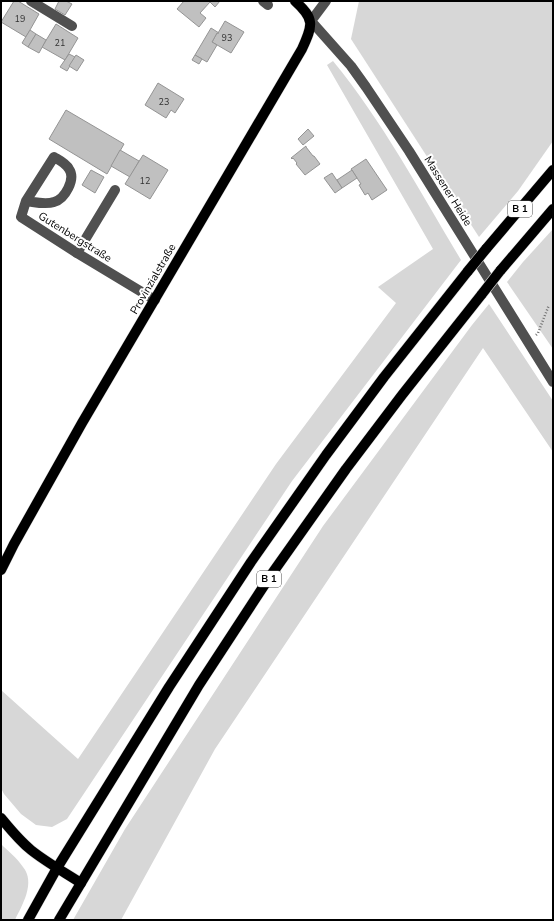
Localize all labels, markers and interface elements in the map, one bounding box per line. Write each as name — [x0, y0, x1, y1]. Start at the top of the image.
house number: 19 — [15, 13, 25, 25]
house number: 93 — [222, 32, 232, 44]
house number: 21 — [55, 37, 65, 49]
house number: 23 — [159, 96, 169, 108]
street label: Massener Heide — [421, 153, 476, 229]
house number: 12 — [140, 175, 150, 187]
road number: B 1 — [508, 201, 532, 217]
street label: Gutenbergstraße — [35, 208, 115, 266]
street label: Provinzialstraße — [127, 241, 179, 317]
road number: B 1 — [257, 571, 281, 587]

